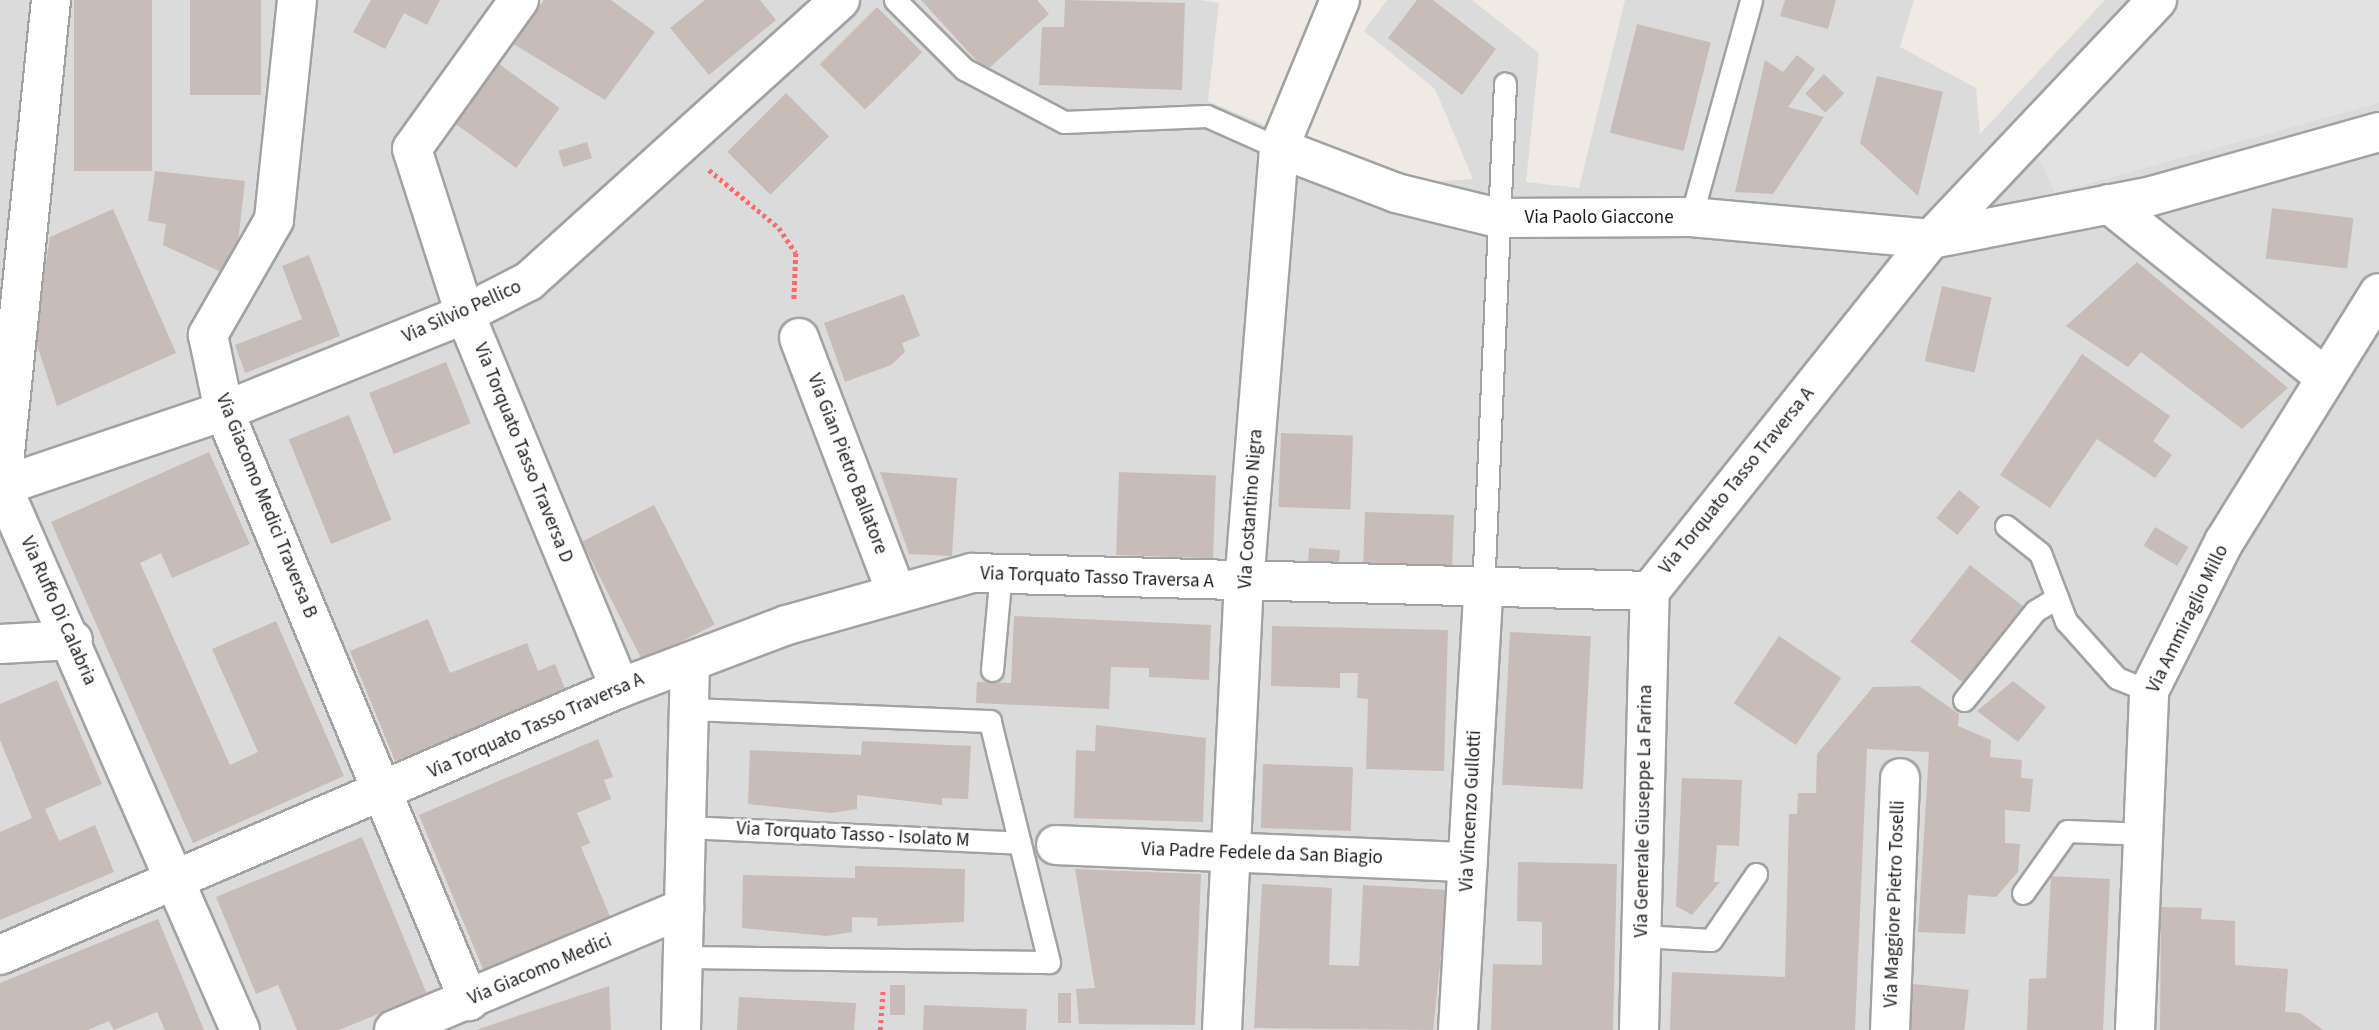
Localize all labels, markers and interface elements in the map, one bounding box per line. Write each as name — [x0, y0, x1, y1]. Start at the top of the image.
street label: Via Paolo Giaccone — [1524, 207, 1674, 229]
street label: Via Silvio Pellico — [399, 276, 525, 348]
street label: Via Torquato Tasso Traversa D — [468, 340, 578, 566]
street label: Via Gian Pietro Ballatore — [802, 370, 892, 558]
street label: Via Torquato Tasso Traversa A — [1655, 383, 1819, 579]
street label: Via Giacomo Medici Traversa B — [210, 390, 322, 622]
street label: Via Costantino Nigra — [1234, 428, 1268, 590]
street label: Via Ruffo Di Calabria — [15, 533, 101, 689]
street label: Via Ammiraglio Millo — [2142, 541, 2234, 697]
street label: Via Torquato Tasso Traversa A — [980, 563, 1214, 593]
street label: Via Torquato Tasso Traversa A — [425, 668, 647, 784]
street label: Via Generale Giuseppe La Farina — [1630, 684, 1658, 938]
street label: Via Vincenzo Gullotti — [1455, 730, 1487, 892]
street label: Via Maggiore Pietro Toselli — [1880, 800, 1910, 1008]
street label: Via Torquato Tasso - Isolato M — [736, 818, 970, 852]
street label: Via Padre Fedele da San Biagio — [1141, 838, 1383, 870]
street label: Via Giacomo Medici — [465, 929, 615, 1011]

